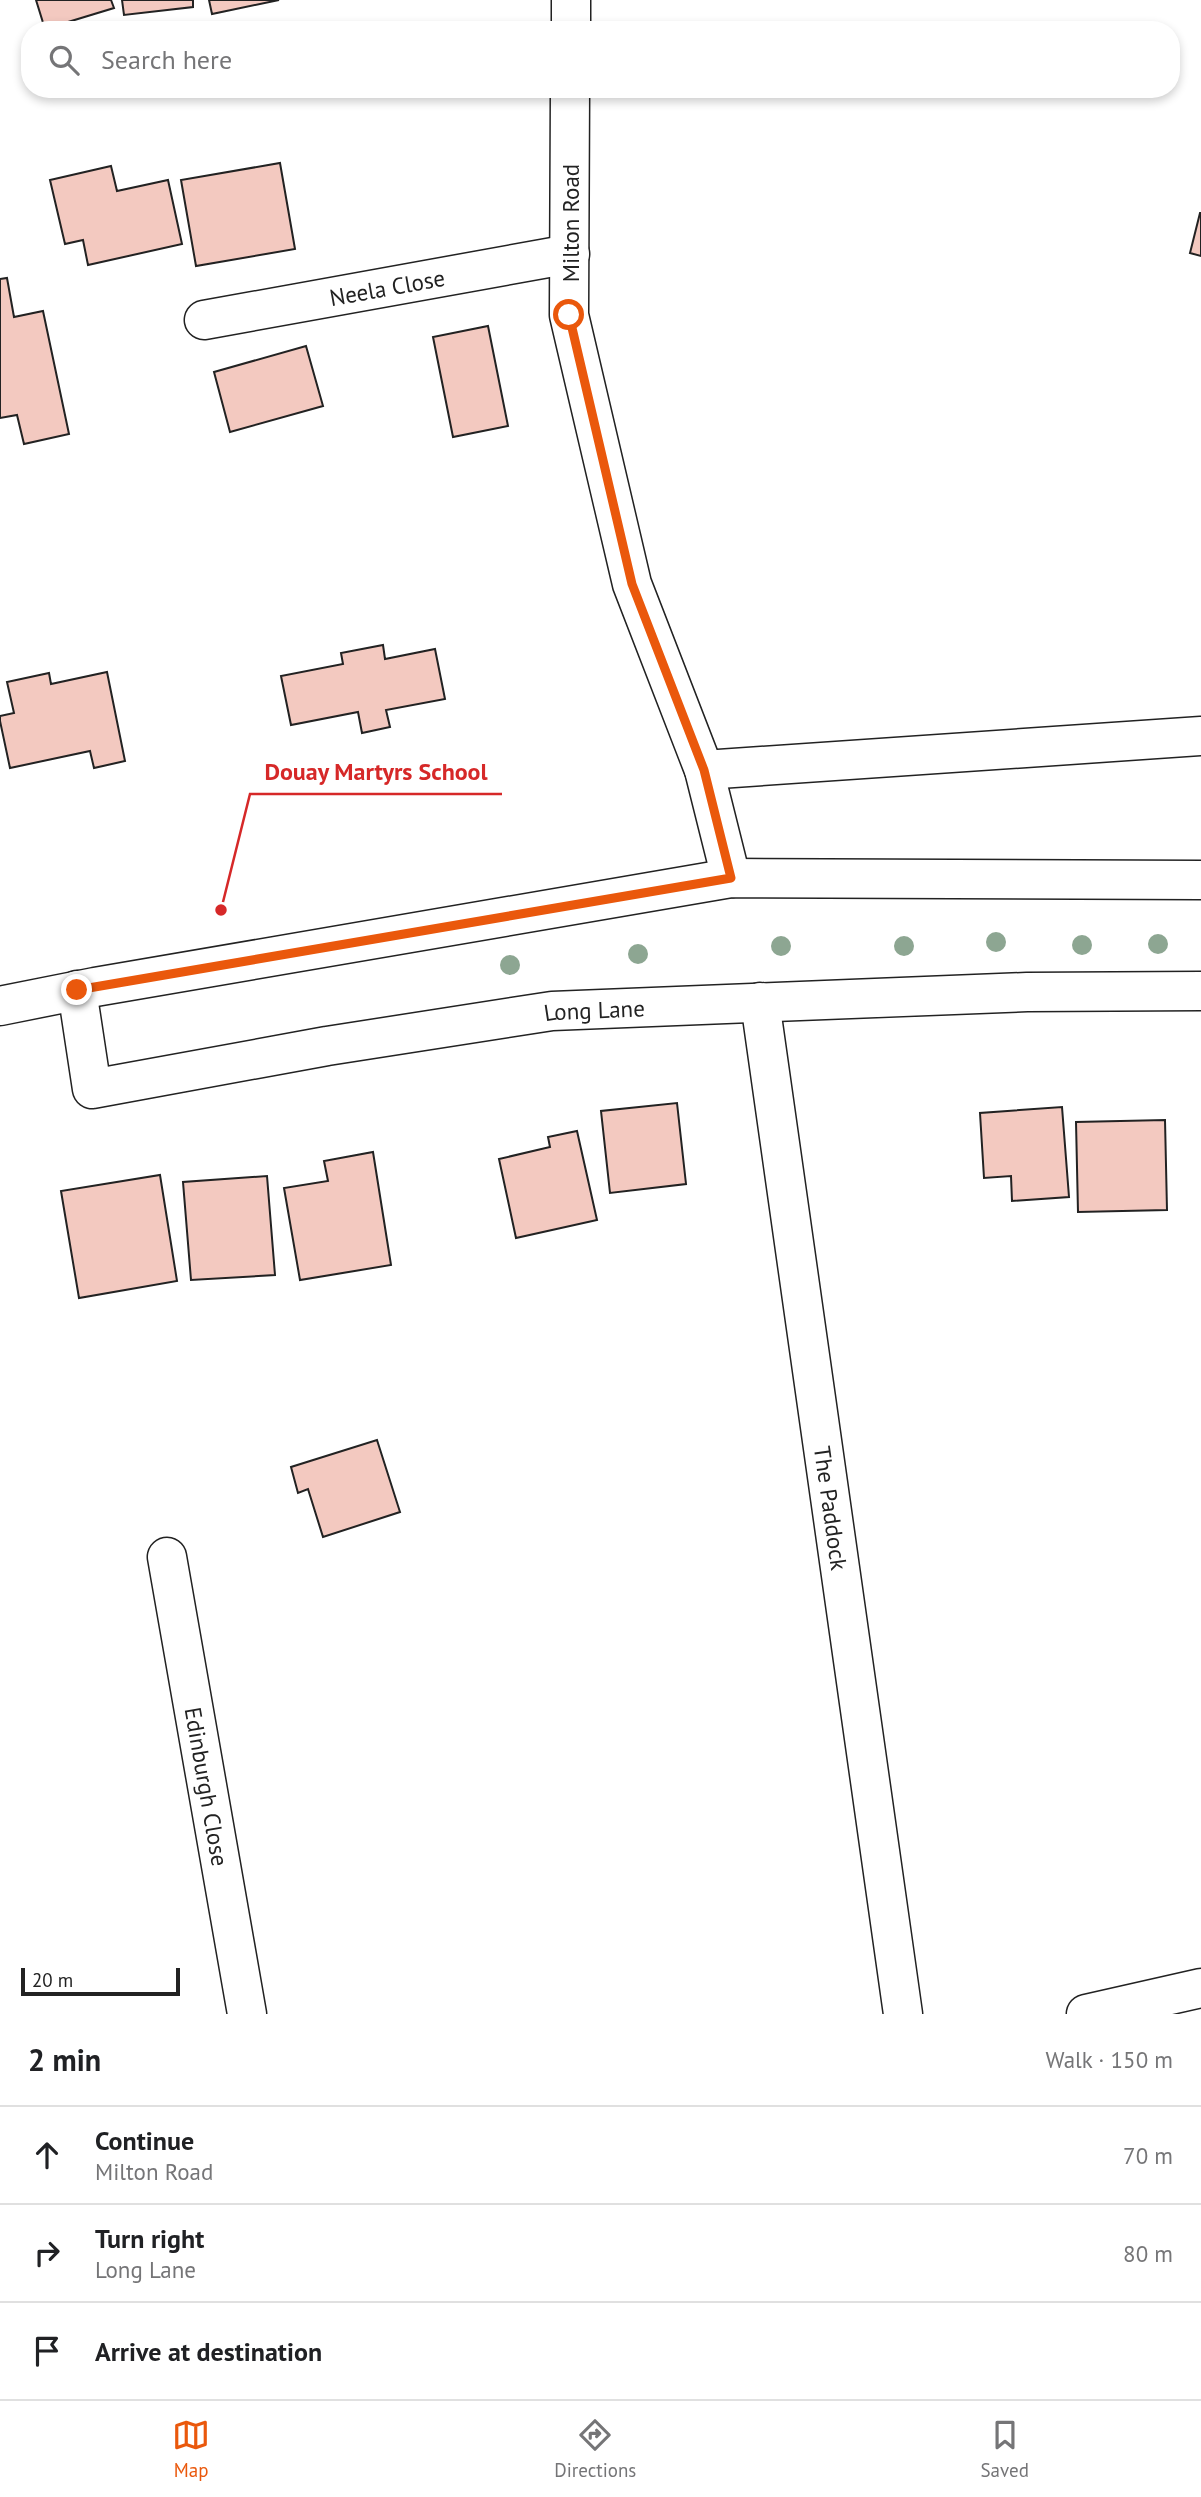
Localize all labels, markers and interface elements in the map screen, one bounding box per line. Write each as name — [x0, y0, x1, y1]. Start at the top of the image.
search box — [21, 21, 1180, 98]
icon: search — [45, 41, 83, 79]
text: Search here — [101, 43, 232, 76]
street label: Milton Road — [556, 164, 585, 282]
street label: Neela Close — [327, 262, 447, 312]
route start — [553, 299, 584, 330]
callout: Douay Martyrs School — [250, 749, 502, 794]
text: Douay Martyrs School — [264, 756, 488, 787]
route end — [61, 974, 92, 1005]
street label: Long Lane — [542, 993, 645, 1027]
street label: The Paddock — [808, 1444, 855, 1572]
street label: Edinburgh Close — [179, 1705, 235, 1868]
scale bar — [21, 1965, 180, 1997]
text: 20 m — [32, 1968, 73, 1992]
text: 2 min — [28, 2040, 101, 2079]
text: Walk · 150 m — [1046, 2045, 1173, 2074]
text: Continue — [95, 2124, 194, 2157]
icon: ahead — [28, 2136, 66, 2174]
text: 70 m — [1123, 2141, 1173, 2170]
text: Milton Road — [95, 2157, 213, 2186]
text: Turn right — [95, 2222, 204, 2255]
icon: right — [28, 2234, 66, 2272]
text: 80 m — [1123, 2239, 1173, 2268]
text: Long Lane — [95, 2255, 196, 2284]
icon: arrive — [28, 2332, 66, 2370]
text: Arrive at destination — [95, 2335, 322, 2368]
tab: Map — [172, 2416, 210, 2482]
tab: Directions — [554, 2416, 636, 2482]
tab: Saved — [981, 2416, 1029, 2482]

